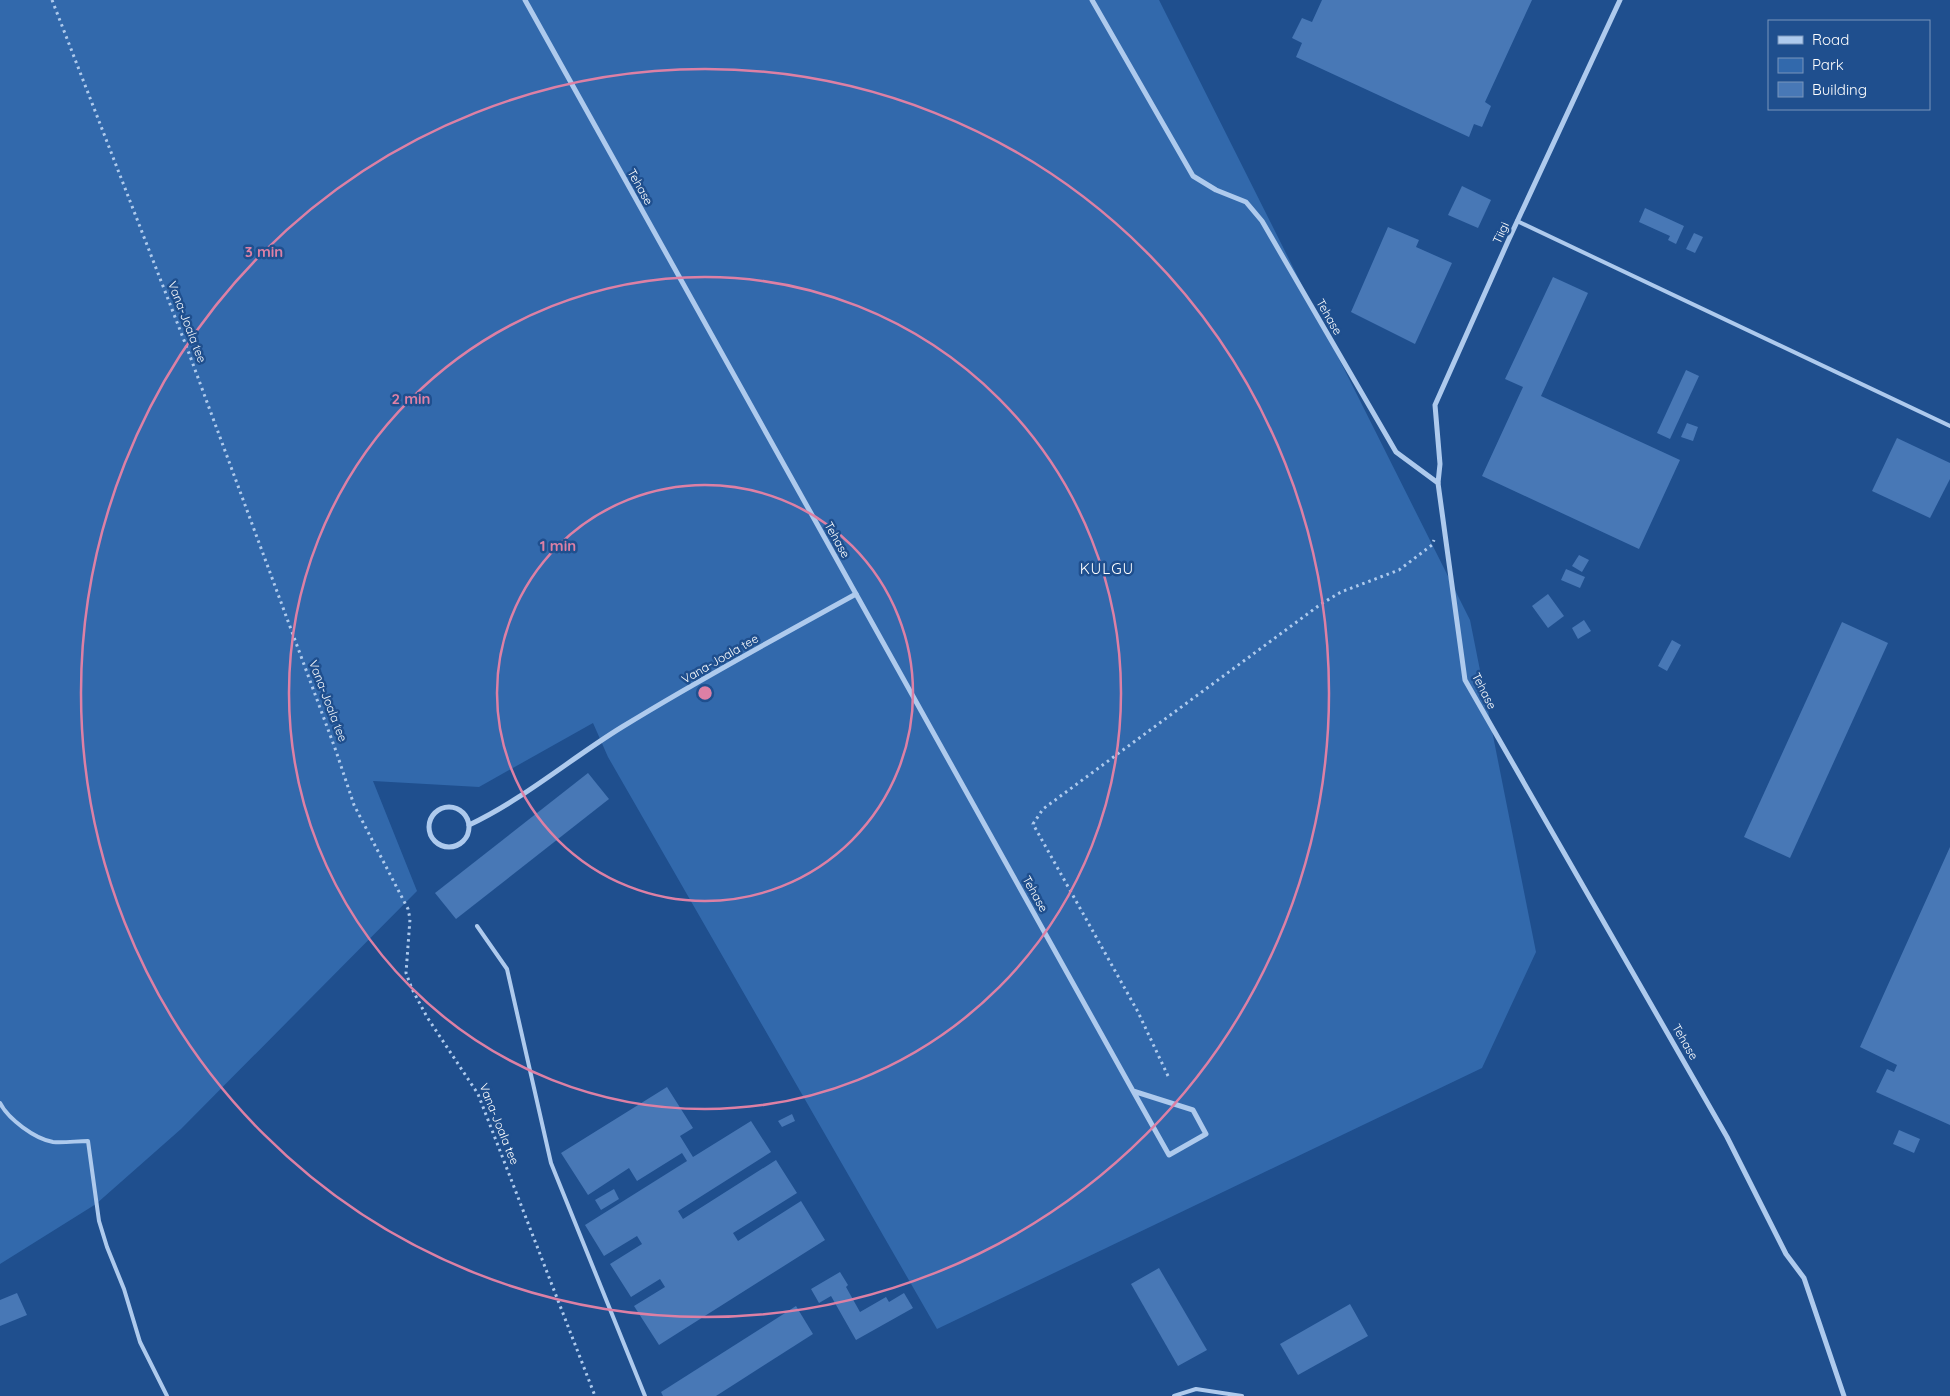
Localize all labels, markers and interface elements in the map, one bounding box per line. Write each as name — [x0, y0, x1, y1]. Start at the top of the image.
legend — [1768, 20, 1930, 110]
text: Road — [1812, 30, 1849, 49]
text: Park — [1812, 55, 1844, 74]
text: Building — [1812, 80, 1867, 99]
street label: Tehase — [624, 166, 657, 208]
street label: Tiigi — [1489, 219, 1512, 246]
text: 3 min — [245, 242, 283, 261]
street label: Vana-Joala tee — [165, 279, 210, 365]
street label: Tehase — [1313, 296, 1346, 338]
text: 2 min — [391, 389, 431, 408]
street label: Tehase — [821, 519, 854, 561]
text: 1 min — [540, 536, 576, 555]
district label: KULGU — [1080, 559, 1134, 578]
street label: Vana-Joala tee — [679, 630, 761, 687]
street label: Vana-Joala tee — [306, 658, 351, 744]
street label: Tehase — [1469, 670, 1500, 712]
centre of rings — [696, 684, 714, 702]
street label: Tehase — [1019, 873, 1052, 915]
street label: Tehase — [1669, 1021, 1702, 1063]
street label: Vana-Joala tee — [476, 1081, 523, 1167]

